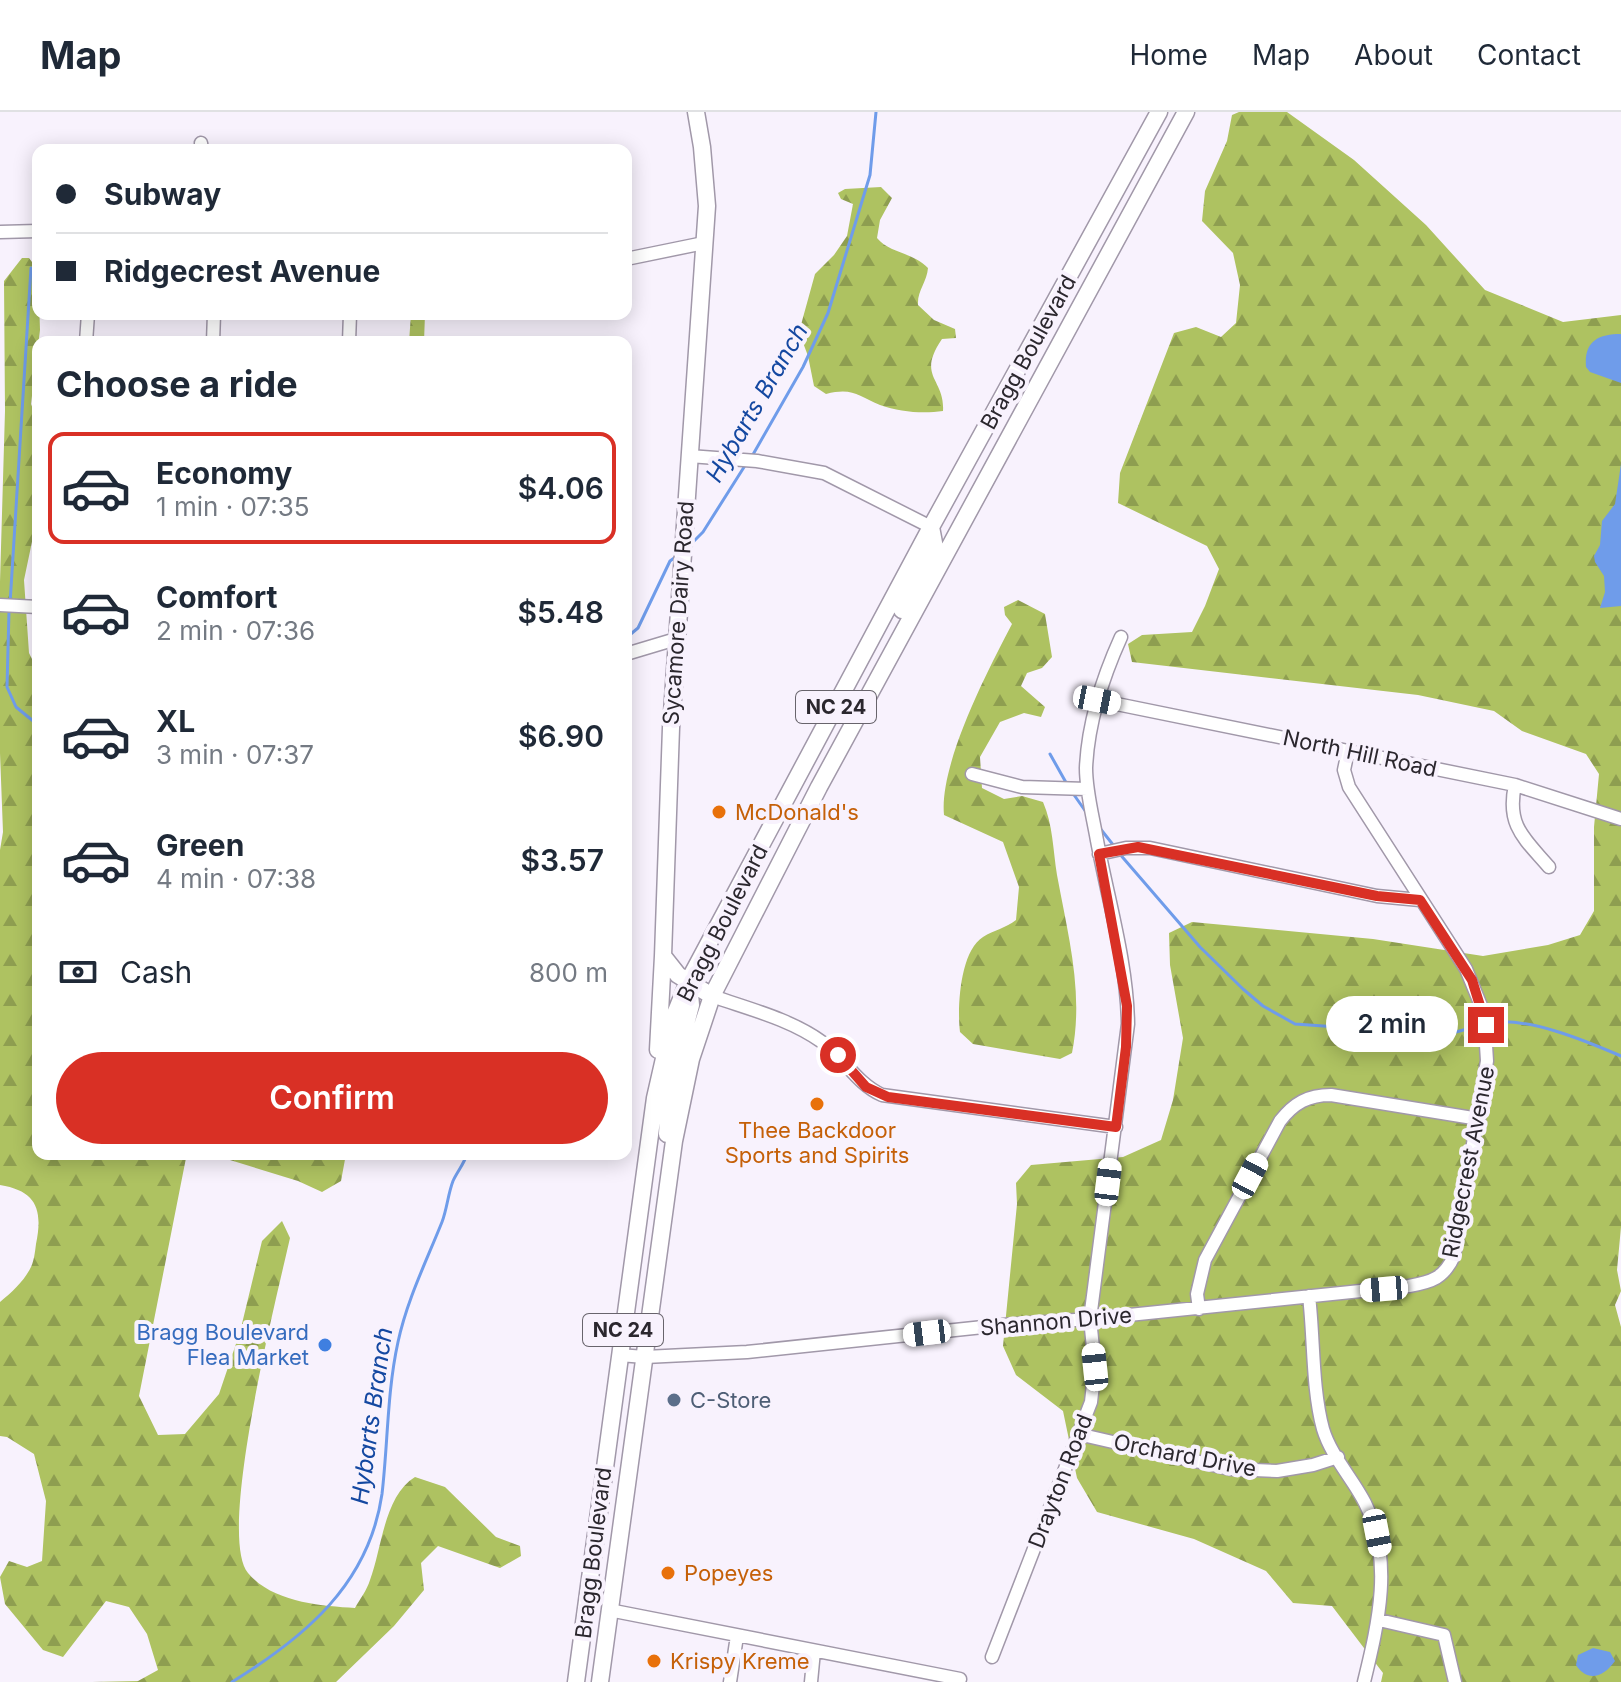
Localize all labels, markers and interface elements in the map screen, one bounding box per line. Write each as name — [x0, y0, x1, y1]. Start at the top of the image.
text: Map — [40, 32, 121, 78]
text: Home — [1129, 38, 1208, 72]
text: Map — [1252, 38, 1310, 72]
text: About — [1354, 38, 1433, 72]
text: Contact — [1477, 38, 1581, 72]
text: Subway — [104, 176, 221, 212]
text: Ridgecrest Avenue — [104, 253, 380, 289]
street label: Bragg Boulevard — [975, 270, 1081, 434]
water label: Hybarts Branch — [699, 318, 814, 487]
text: Choose a ride — [56, 362, 298, 406]
icon: car — [60, 452, 132, 524]
text: Economy — [156, 455, 292, 491]
text: $4.06 — [518, 470, 604, 506]
text: 1 min · 07:35 — [156, 491, 310, 522]
street label: Sycamore Dairy Road — [657, 500, 699, 726]
icon: car — [60, 576, 132, 648]
text: Comfort — [156, 579, 277, 615]
text: $5.48 — [518, 594, 604, 630]
text: 2 min · 07:36 — [156, 615, 315, 646]
car — [1071, 684, 1123, 716]
road number: NC 24 — [796, 691, 876, 723]
icon: car — [60, 700, 132, 772]
text: XL — [156, 703, 195, 739]
text: $6.90 — [518, 718, 604, 754]
street label: North Hill Road — [1281, 724, 1439, 782]
text: 3 min · 07:37 — [156, 739, 314, 770]
place label: McDonald's — [735, 799, 859, 825]
marker: McDonald's — [710, 803, 728, 821]
icon: car — [60, 824, 132, 896]
text: Green — [156, 827, 244, 863]
street label: Bragg Boulevard — [671, 840, 773, 1006]
text: $3.57 — [521, 842, 604, 878]
text: 4 min · 07:38 — [156, 863, 316, 894]
icon: cash — [56, 950, 100, 994]
text: Cash — [120, 954, 192, 990]
text: 800 m — [529, 957, 608, 988]
callout: 2 min — [1326, 997, 1458, 1053]
route end — [1468, 1007, 1504, 1043]
text: 2 min — [1358, 1008, 1426, 1039]
route start — [820, 1037, 856, 1073]
button: Confirm — [56, 1052, 608, 1144]
street label: Ridgecrest Avenue — [1437, 1064, 1499, 1260]
marker: Thee Backdoor Sports and Spirits — [808, 1095, 826, 1113]
place label: Thee Backdoor Sports and Spirits — [725, 1117, 909, 1168]
car — [1228, 1149, 1272, 1203]
car — [1093, 1157, 1123, 1207]
car — [1359, 1275, 1409, 1303]
street label: Shannon Drive — [979, 1301, 1133, 1341]
road number: NC 24 — [583, 1314, 663, 1346]
car — [902, 1318, 952, 1348]
place label: Bragg Boulevard Flea Market — [136, 1319, 309, 1370]
water label: Hybarts Branch — [345, 1325, 398, 1506]
marker: Bragg Boulevard Flea Market — [316, 1336, 334, 1354]
car — [1081, 1342, 1109, 1392]
place label: C-Store — [690, 1387, 771, 1413]
marker: C-Store — [665, 1391, 683, 1409]
street label: Drayton Road — [1023, 1410, 1097, 1552]
street label: Orchard Drive — [1111, 1428, 1259, 1482]
street label: Bragg Boulevard — [570, 1466, 616, 1640]
car — [1361, 1507, 1393, 1559]
place label: Popeyes — [684, 1560, 773, 1586]
marker: Popeyes — [659, 1564, 677, 1582]
place label: Krispy Kreme — [670, 1648, 810, 1674]
marker: Krispy Kreme — [645, 1652, 663, 1670]

